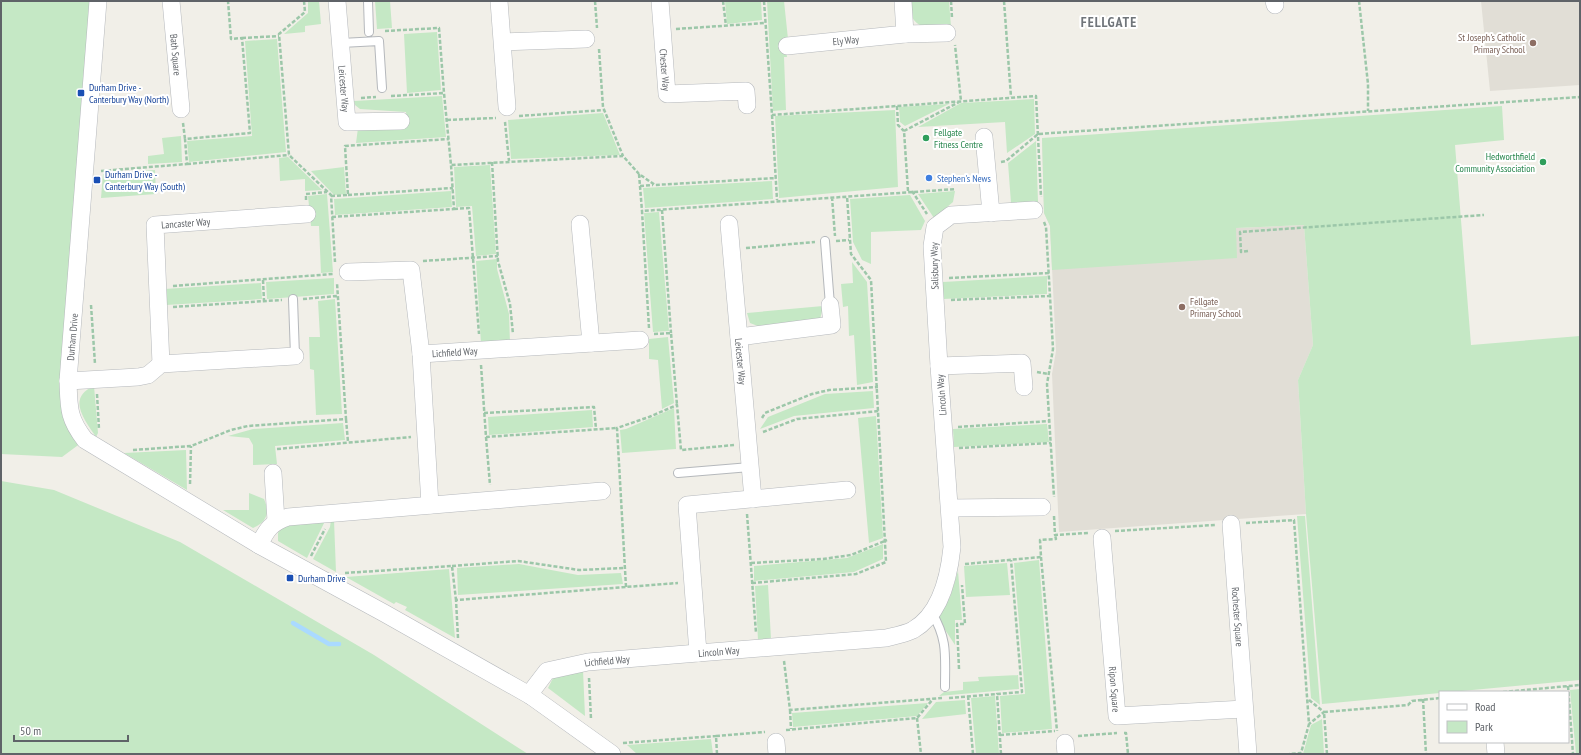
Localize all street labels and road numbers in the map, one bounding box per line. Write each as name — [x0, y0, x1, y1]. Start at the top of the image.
street label: Bath Square — [167, 33, 184, 76]
street label: Ely Way — [832, 33, 860, 48]
street label: Chester Way — [657, 48, 673, 92]
street label: Leicester Way — [335, 65, 352, 113]
street label: Lancaster Way — [161, 215, 211, 232]
street label: Salisbury Way — [928, 242, 941, 290]
street label: Durham Drive — [64, 313, 81, 361]
street label: Leicester Way — [732, 338, 749, 386]
street label: Lichfield Way — [432, 344, 478, 360]
street label: Lincoln Way — [934, 374, 949, 416]
street label: Rochester Square — [1229, 586, 1246, 647]
street label: Lincoln Way — [698, 644, 740, 660]
street label: Lichfield Way — [583, 653, 631, 670]
street label: Ripon Square — [1106, 666, 1123, 713]

